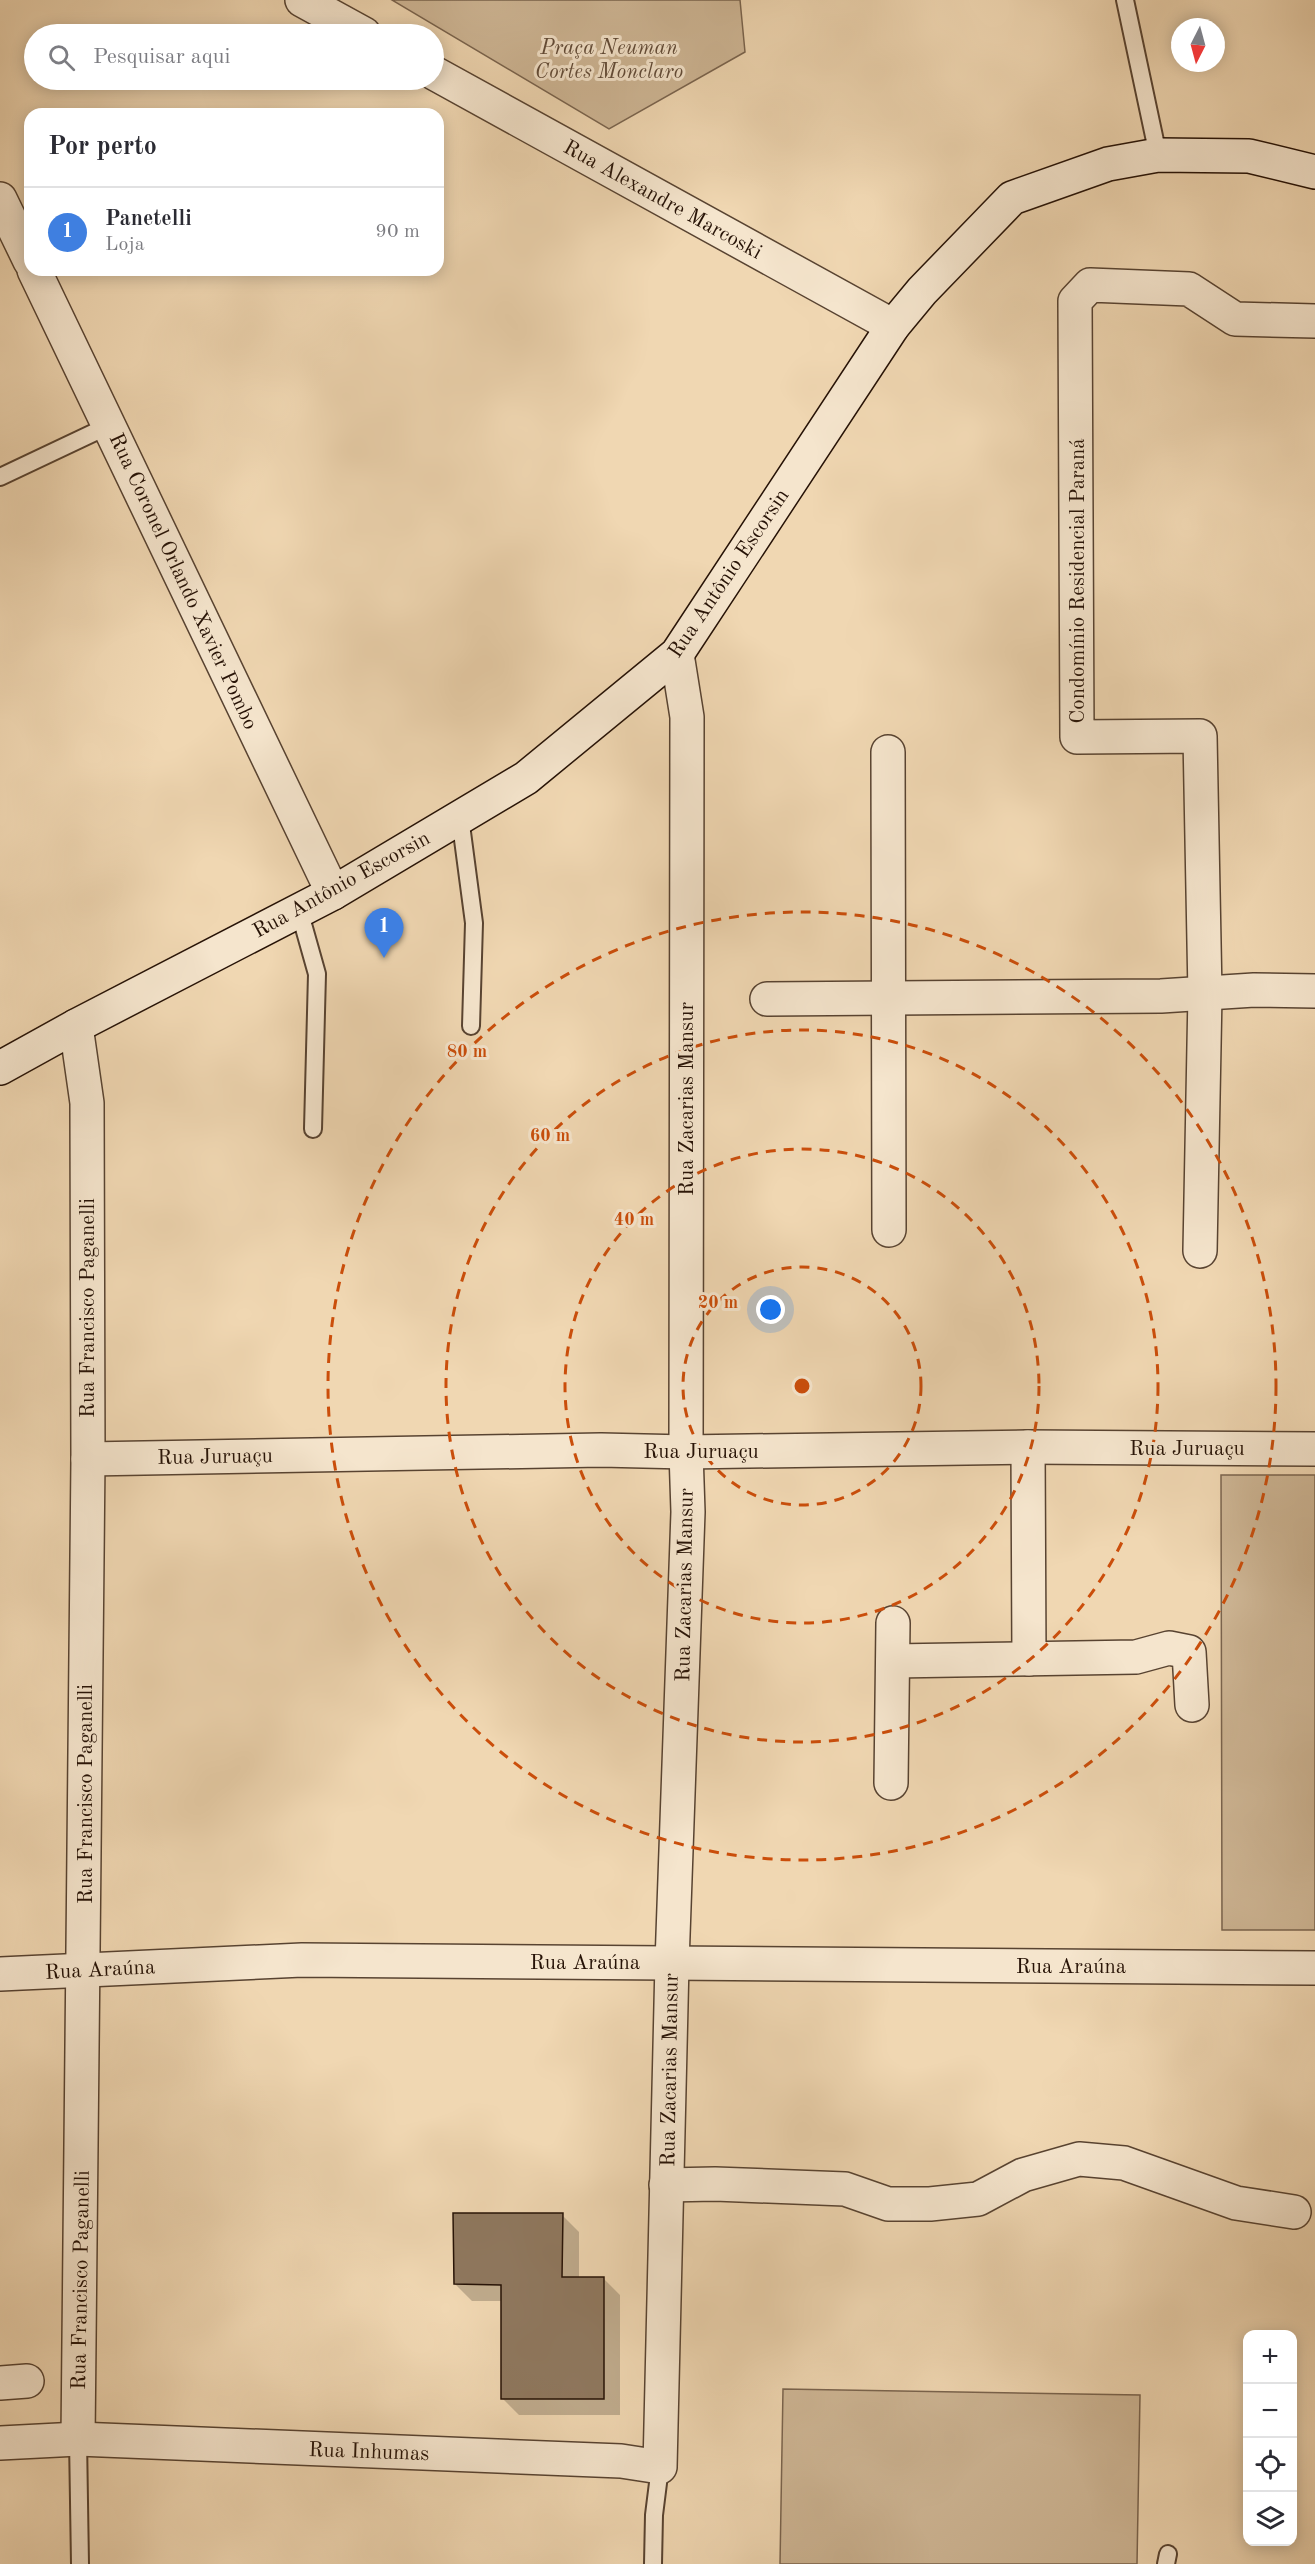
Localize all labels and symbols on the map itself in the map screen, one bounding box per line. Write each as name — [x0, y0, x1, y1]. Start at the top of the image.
north arrow — [1171, 18, 1225, 72]
park label: Praça Neuman Cortes Monclaro — [535, 38, 683, 83]
street label: Rua Alexandre Marcoski — [559, 137, 765, 264]
street label: Rua Coronel Orlando Xavier Pombo — [105, 430, 261, 733]
street label: Condomínio Residencial Paraná — [1068, 438, 1089, 724]
street label: Rua Antônio Escorsin — [665, 486, 794, 662]
street label: Rua Antônio Escorsin — [250, 828, 434, 943]
pin: 1 — [364, 908, 404, 958]
street label: Rua Zacarias Mansur — [677, 1002, 698, 1196]
text: 80 m — [447, 1043, 487, 1061]
text: 60 m — [530, 1127, 570, 1145]
street label: Rua Francisco Paganelli — [78, 1198, 99, 1418]
text: 40 m — [614, 1211, 654, 1229]
text: 20 m — [698, 1294, 738, 1312]
your location — [756, 1295, 785, 1324]
centre of rings — [792, 1376, 812, 1396]
street label: Rua Juruaçu — [1129, 1439, 1245, 1460]
street label: Rua Juruaçu — [643, 1442, 759, 1463]
street label: Rua Juruaçu — [157, 1446, 273, 1469]
street label: Rua Zacarias Mansur — [673, 1487, 698, 1682]
street label: Rua Francisco Paganelli — [76, 1684, 97, 1904]
street label: Rua Araúna — [530, 1953, 640, 1974]
street label: Rua Araúna — [44, 1957, 156, 1984]
street label: Rua Araúna — [1016, 1957, 1126, 1978]
street label: Rua Zacarias Mansur — [658, 1972, 683, 2167]
street label: Rua Francisco Paganelli — [69, 2170, 94, 2390]
street label: Rua Inhumas — [308, 2440, 430, 2465]

